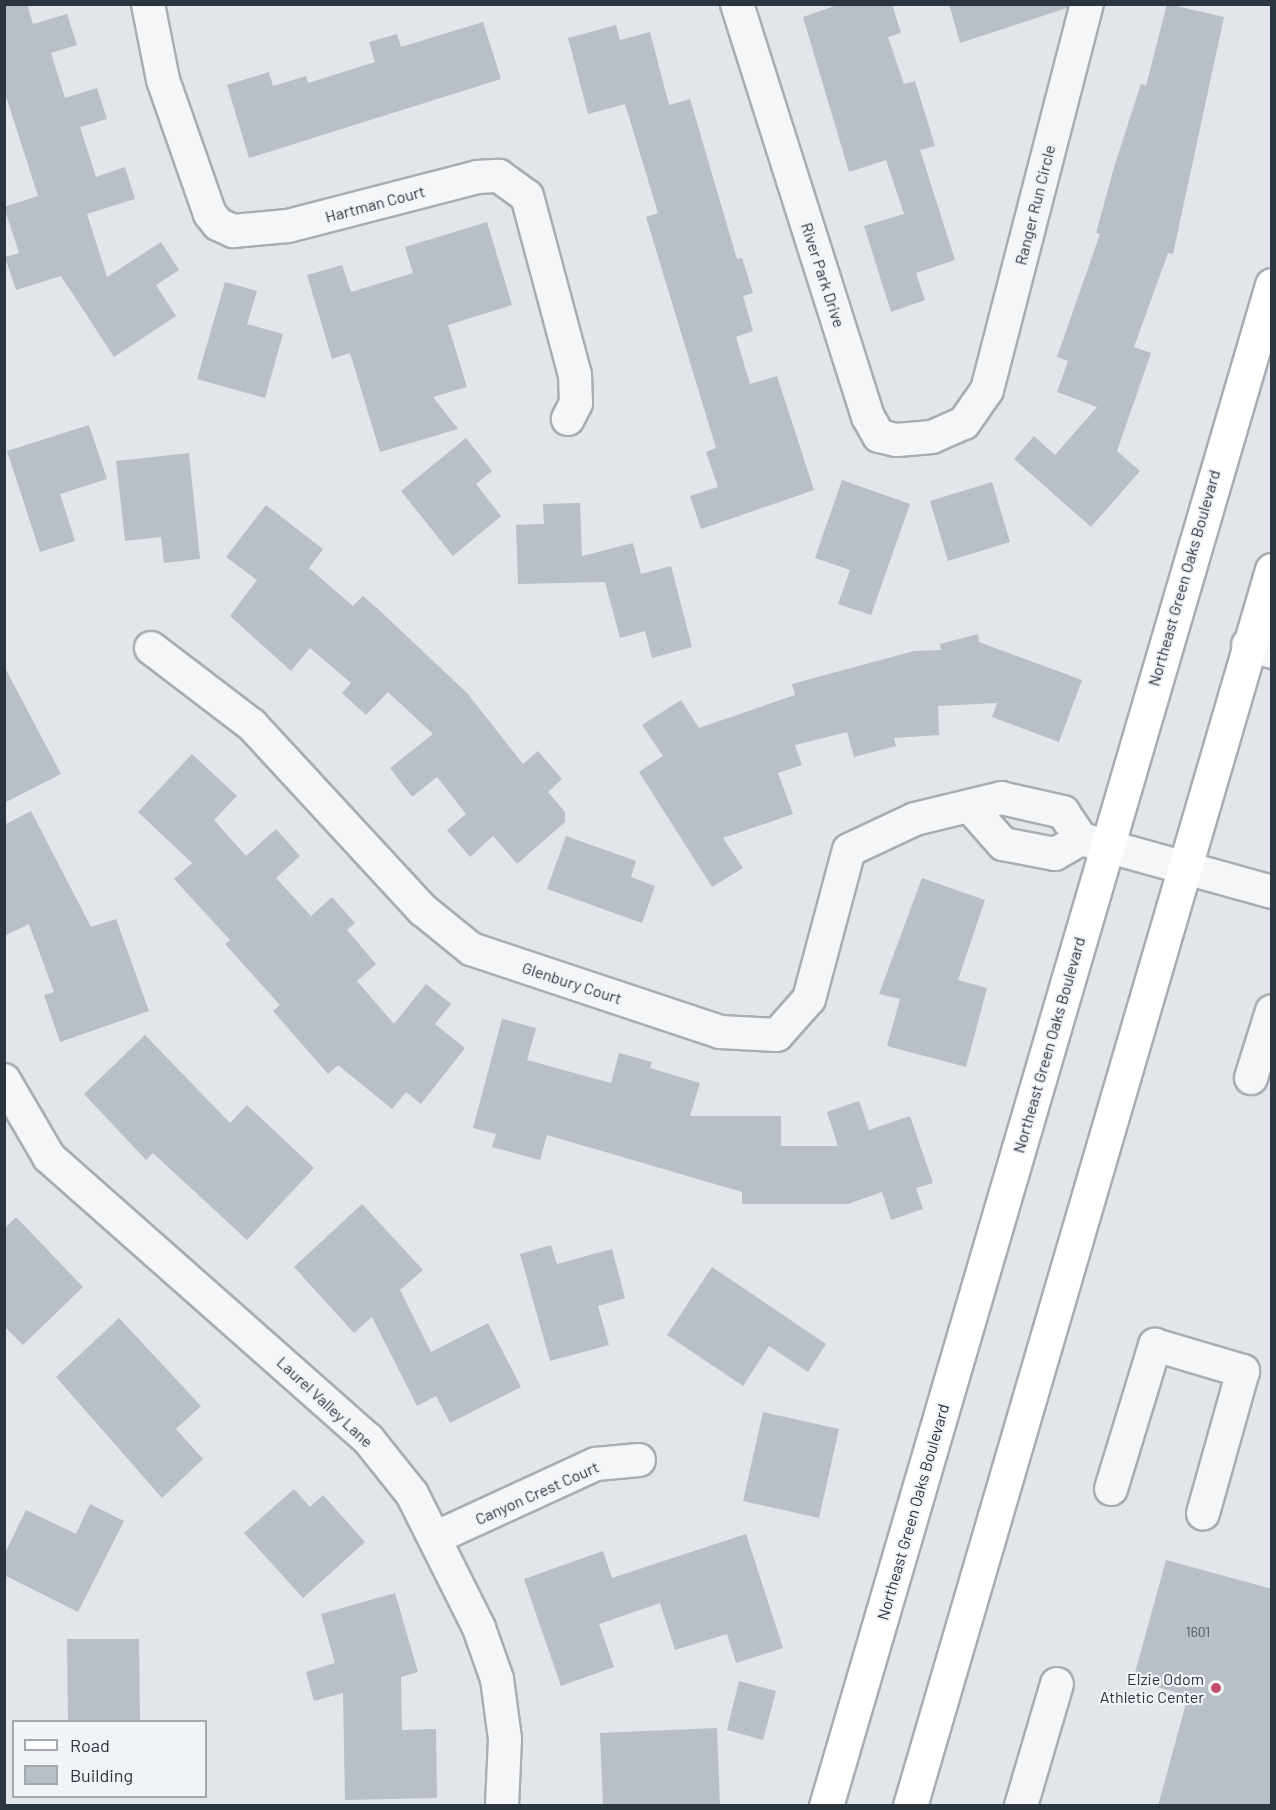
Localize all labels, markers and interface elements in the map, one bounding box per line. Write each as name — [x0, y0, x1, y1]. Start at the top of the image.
street label: Ranger Run Circle — [1011, 143, 1059, 267]
street label: Hartman Court — [323, 181, 427, 227]
street label: River Park Drive — [797, 220, 849, 330]
street label: Northeast Green Oaks Boulevard — [1144, 468, 1224, 688]
street label: Northeast Green Oaks Boulevard — [1009, 935, 1089, 1155]
street label: Glenbury Court — [520, 958, 624, 1008]
street label: Laurel Valley Lane — [273, 1353, 377, 1451]
street label: Northeast Green Oaks Boulevard — [873, 1402, 953, 1622]
street label: Canyon Crest Court — [472, 1457, 602, 1529]
house number: 1601 — [1186, 1624, 1210, 1640]
place label: Elzie Odom Athletic Center — [1100, 1669, 1204, 1707]
marker: Elzie Odom Athletic Center — [1209, 1681, 1223, 1695]
legend — [12, 1720, 207, 1798]
text: Road — [70, 1734, 110, 1756]
text: Building — [70, 1764, 133, 1786]

